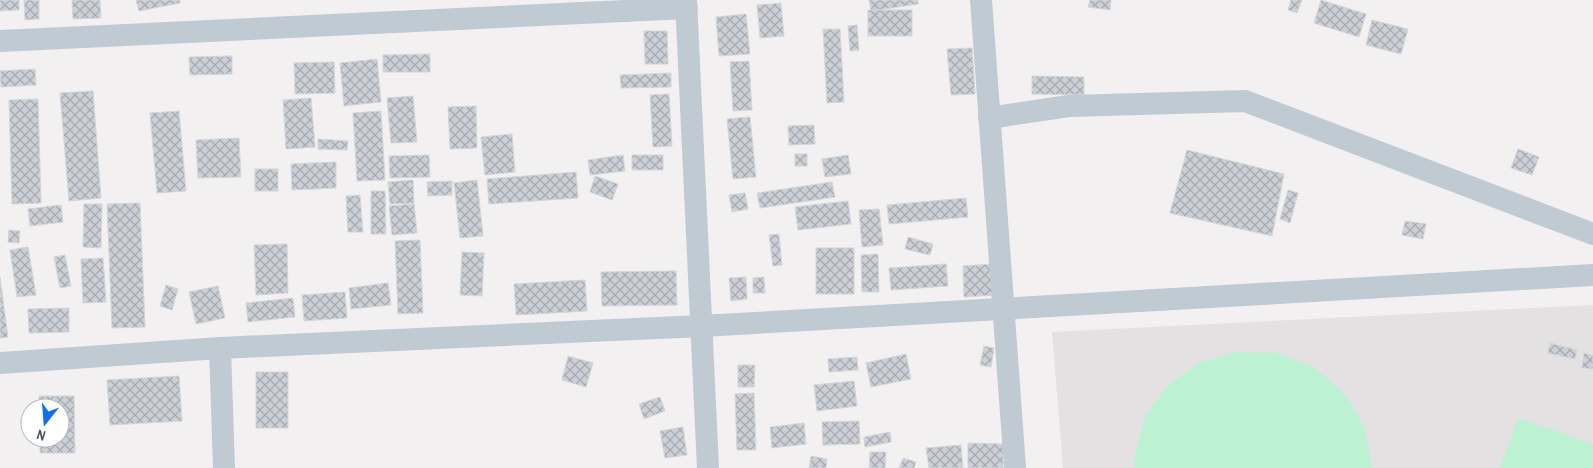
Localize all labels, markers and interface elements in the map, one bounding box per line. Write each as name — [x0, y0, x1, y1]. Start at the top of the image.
north arrow — [20, 398, 70, 448]
text: N — [35, 426, 48, 445]

